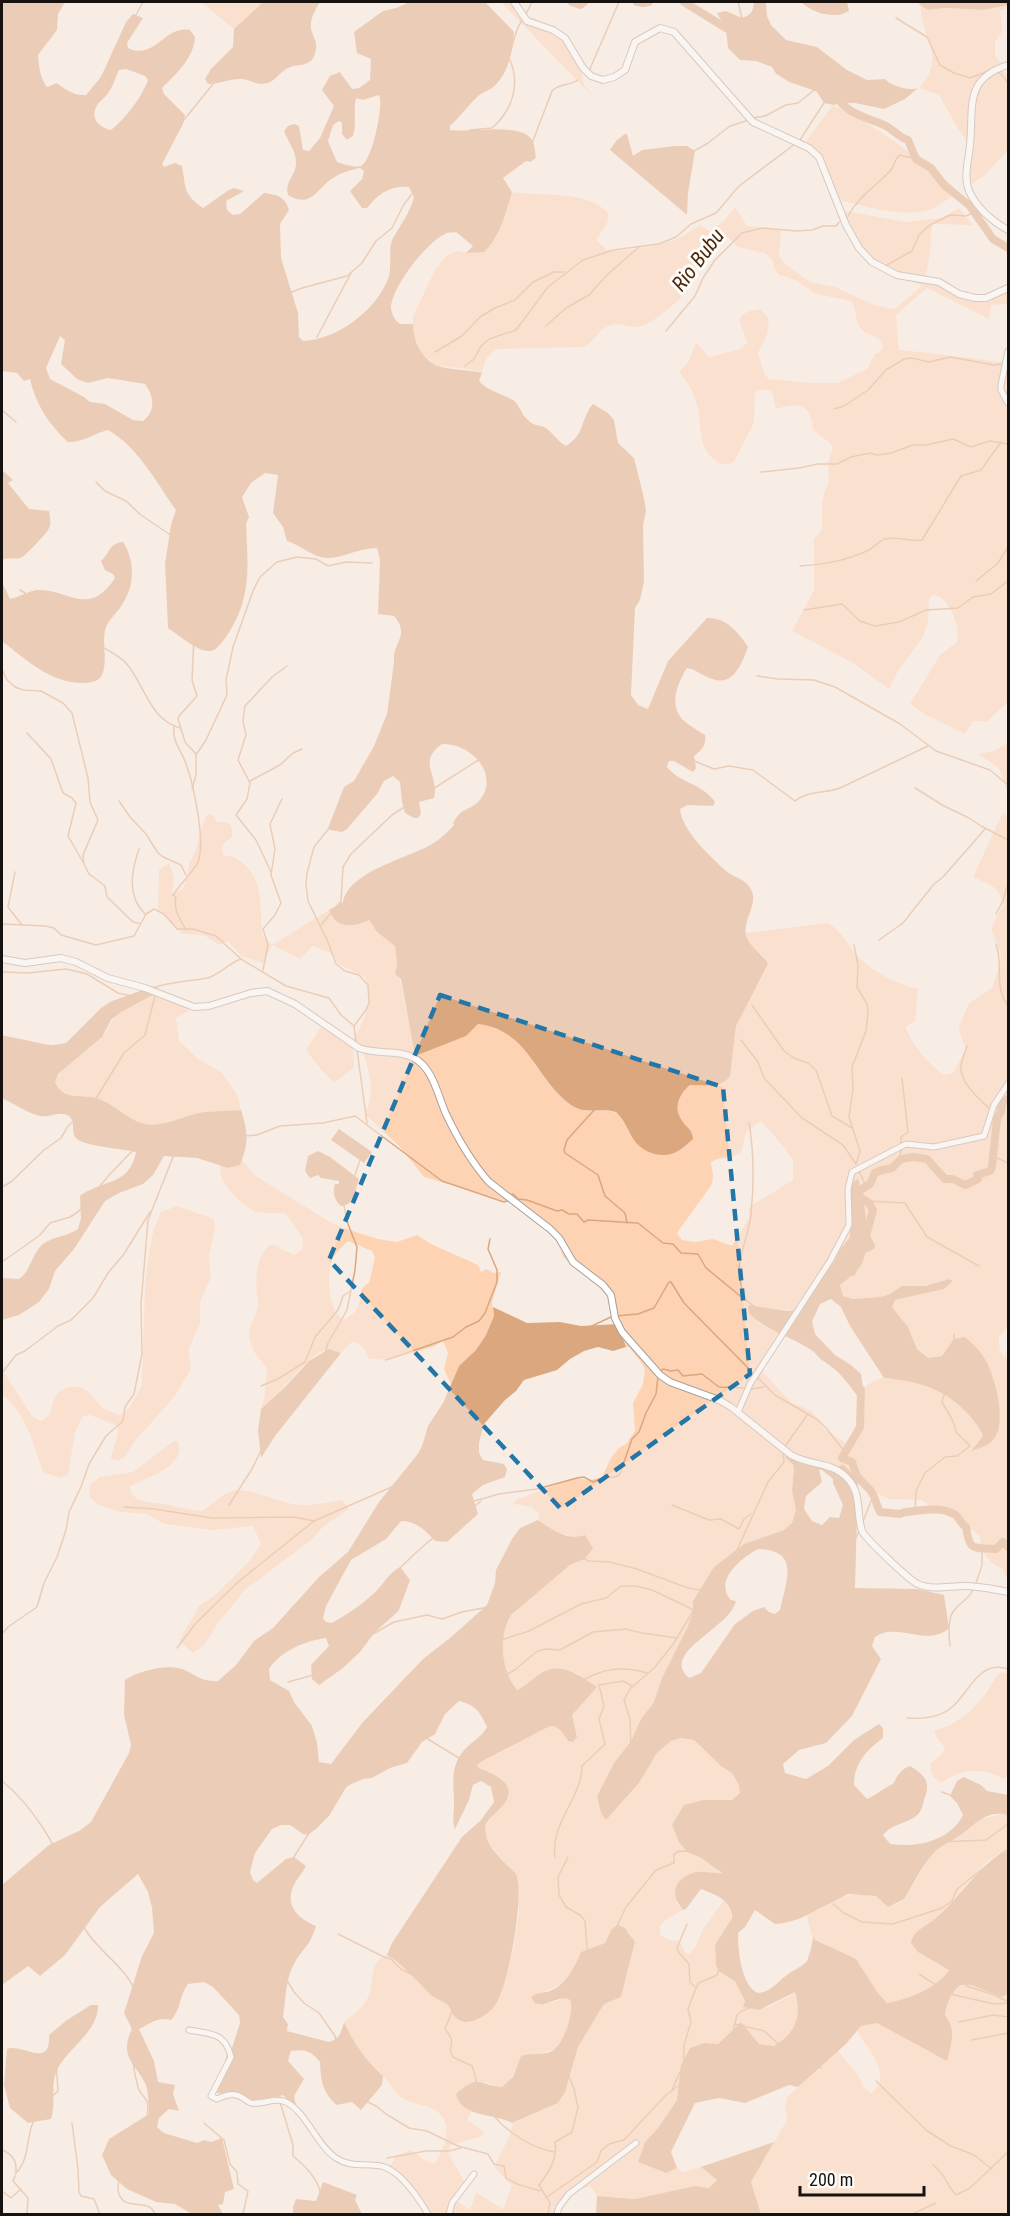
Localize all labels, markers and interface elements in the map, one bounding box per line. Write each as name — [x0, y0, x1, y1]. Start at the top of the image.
water label: Rio Bubu — [667, 224, 729, 296]
scale bar — [800, 2159, 924, 2197]
text: 200 m — [809, 2169, 853, 2190]

